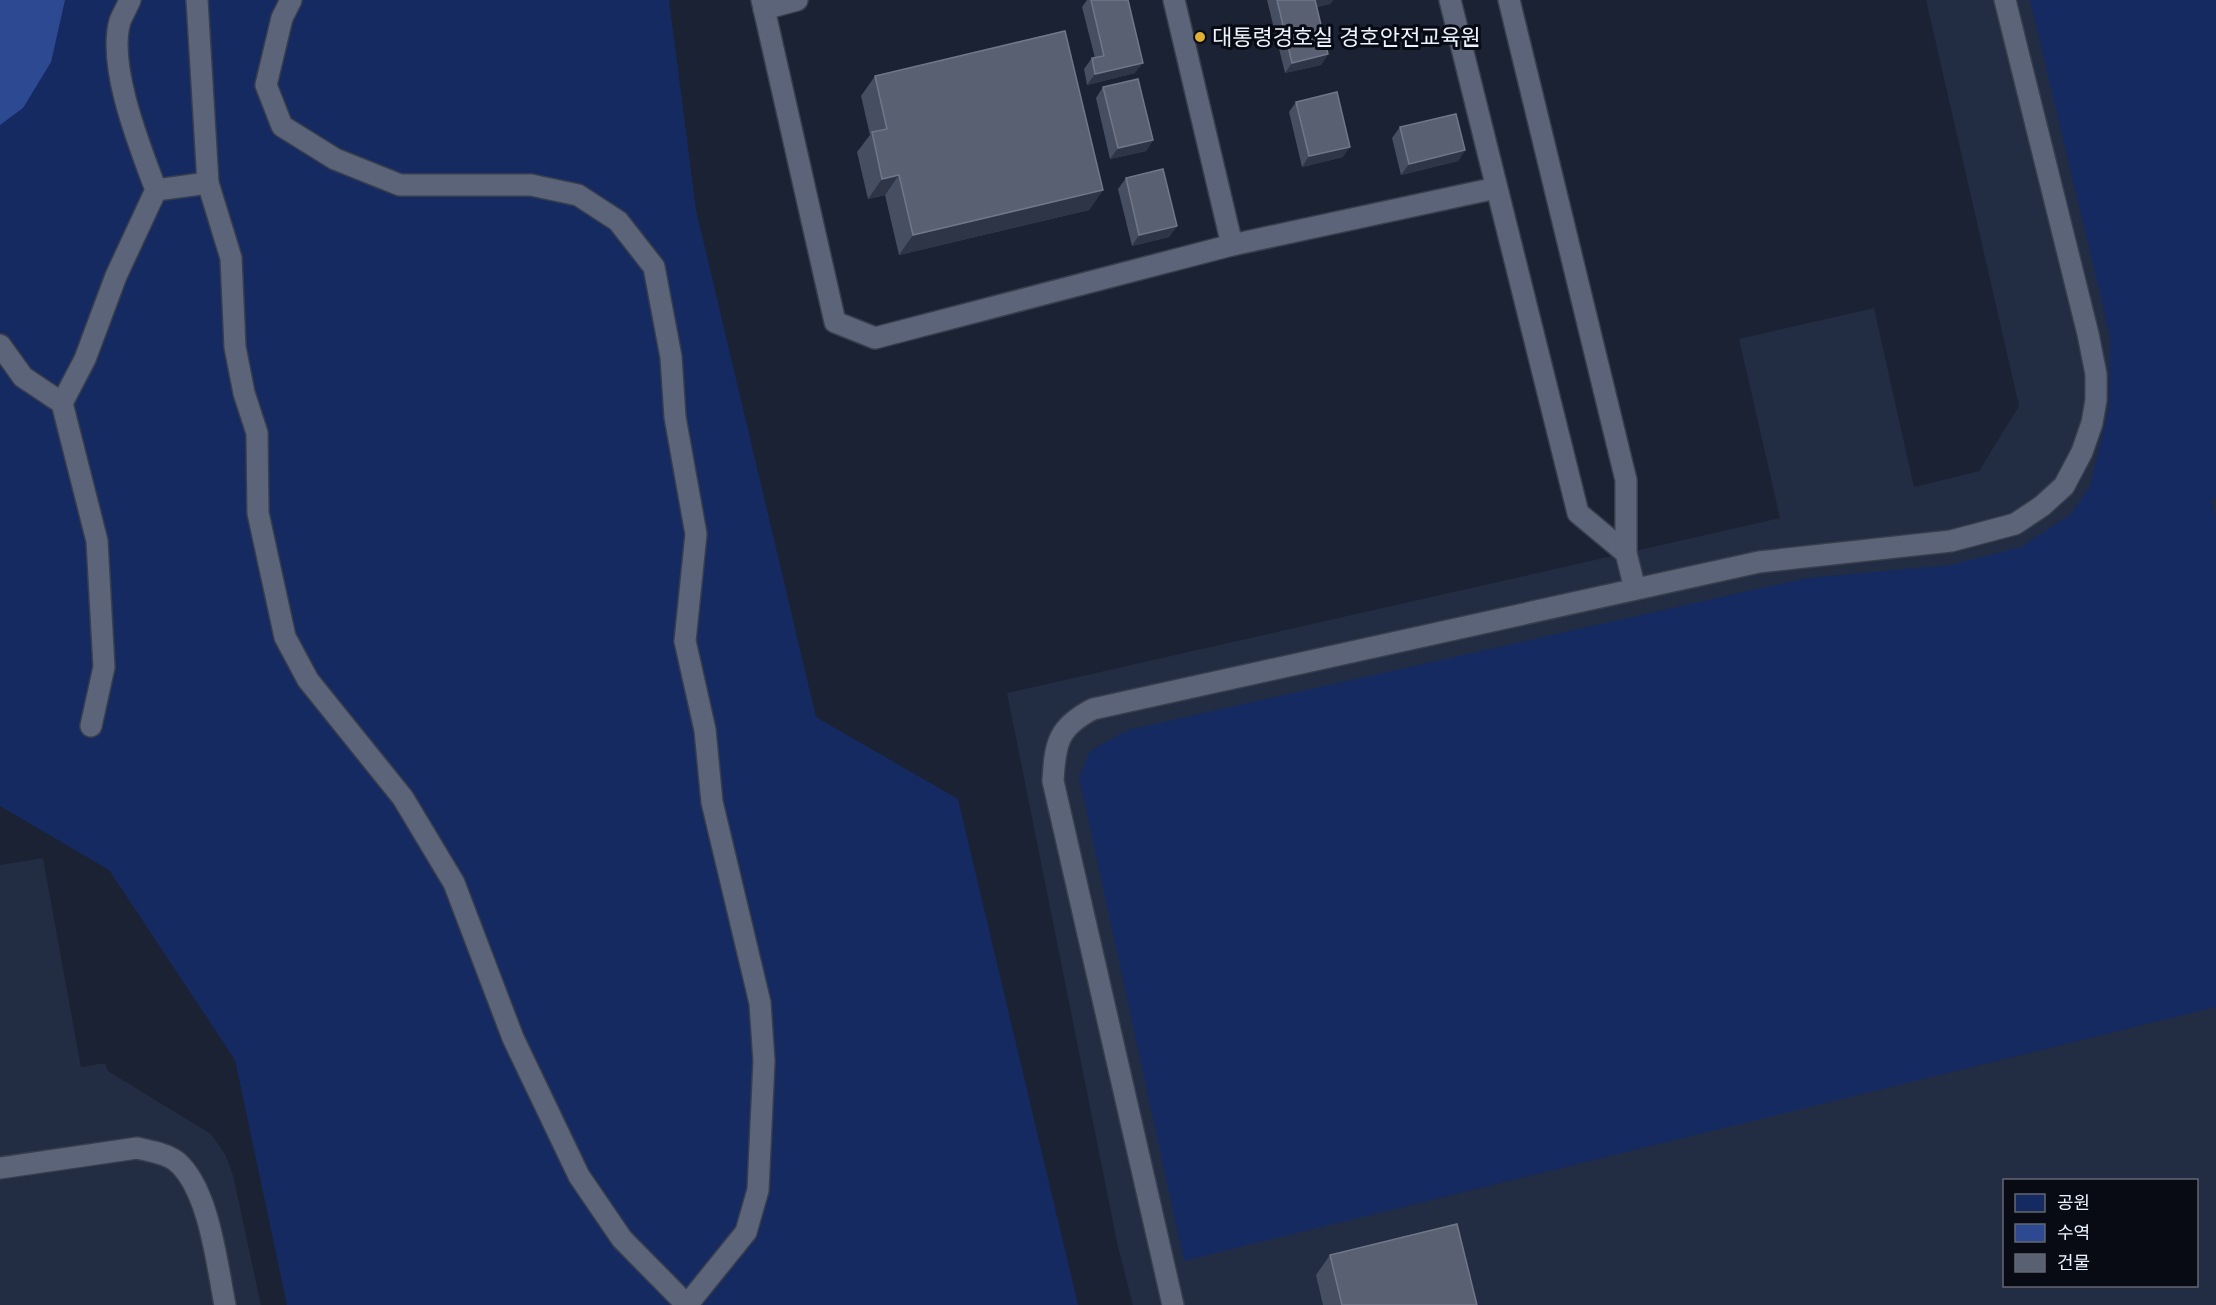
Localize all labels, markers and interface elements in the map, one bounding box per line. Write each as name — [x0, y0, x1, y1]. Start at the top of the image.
place label: 대통령경호실 경호안전교육원 — [1212, 23, 1481, 51]
marker: 대통령경호실 경호안전교육원 — [1193, 30, 1207, 44]
legend — [2003, 1179, 2198, 1287]
text: 공원 — [2057, 1191, 2090, 1214]
text: 수역 — [2057, 1221, 2090, 1244]
text: 건물 — [2057, 1251, 2090, 1274]

